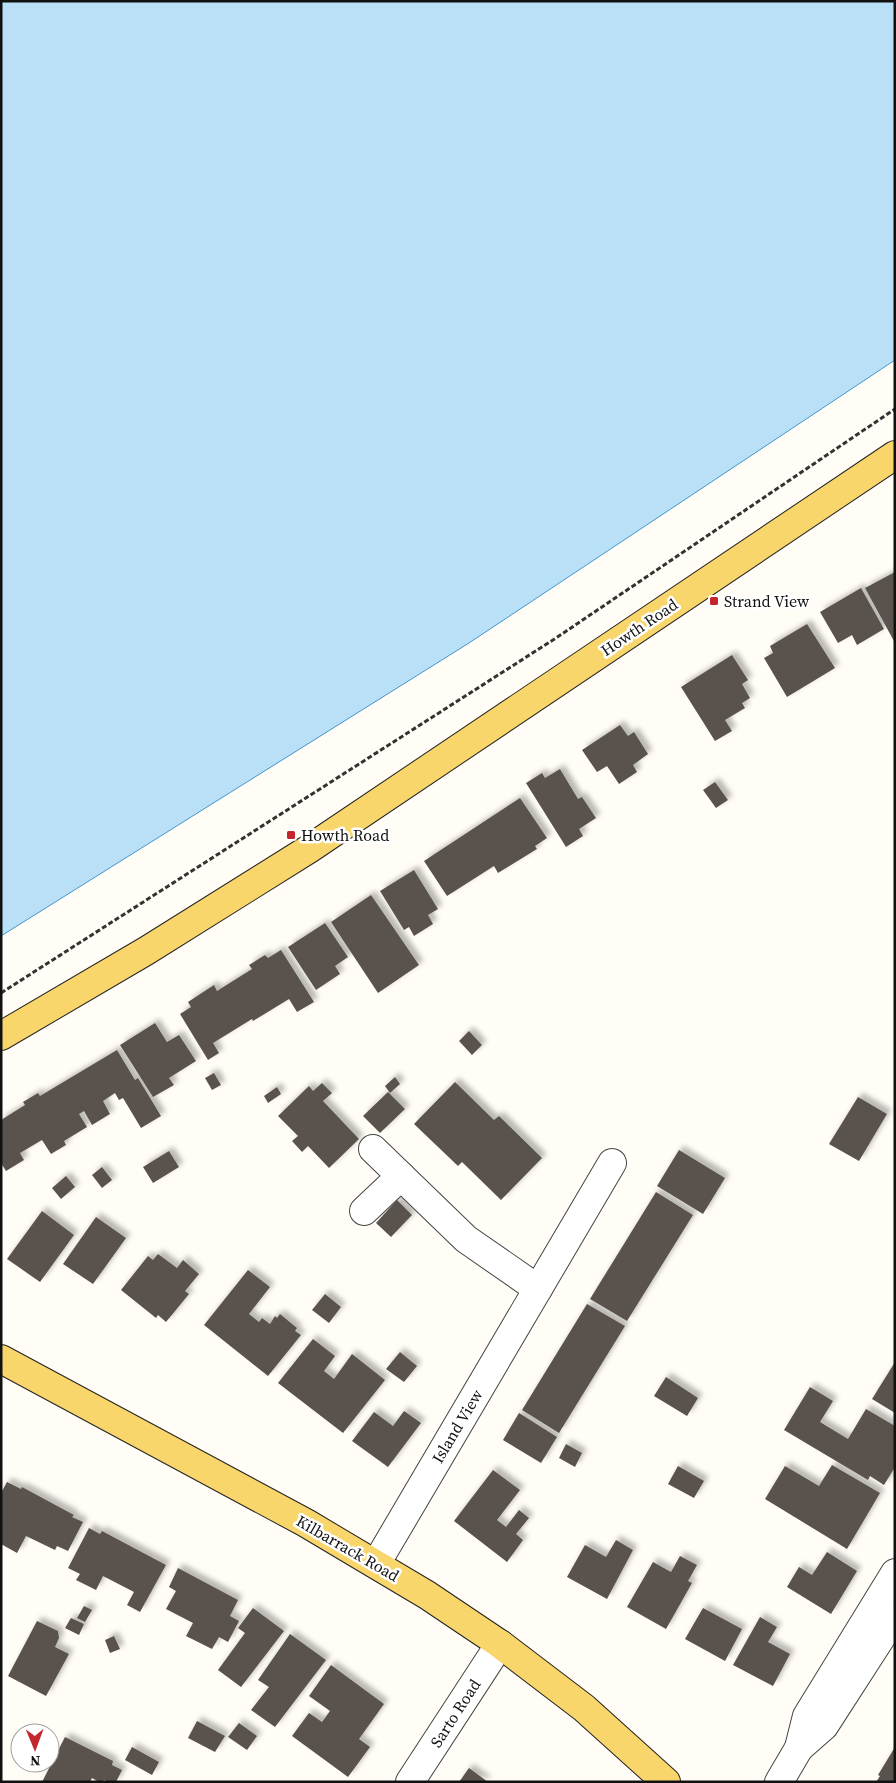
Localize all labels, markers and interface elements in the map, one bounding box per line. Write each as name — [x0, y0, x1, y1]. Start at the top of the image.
place label: Strand View — [724, 590, 810, 612]
street label: Howth Road — [596, 593, 682, 661]
marker: Strand View — [708, 595, 720, 607]
place label: Howth Road — [301, 824, 389, 846]
marker: Howth Road — [285, 829, 297, 841]
street label: Island View — [426, 1384, 488, 1467]
street label: Kilbarrack Road — [293, 1510, 403, 1586]
street label: Sarto Road — [425, 1675, 485, 1751]
north arrow — [10, 1723, 60, 1773]
text: N — [30, 1751, 41, 1771]

